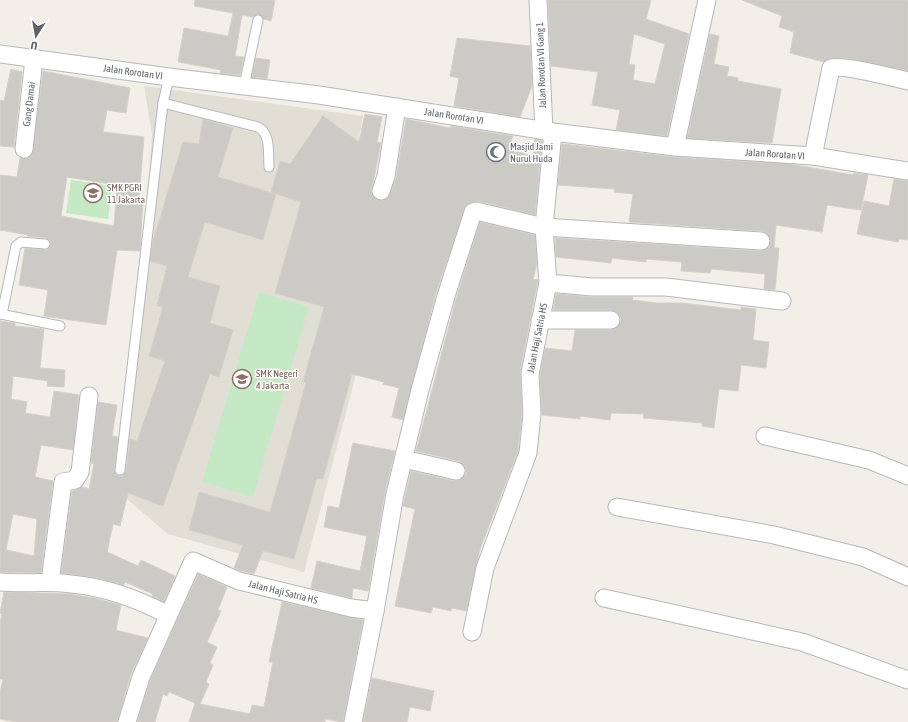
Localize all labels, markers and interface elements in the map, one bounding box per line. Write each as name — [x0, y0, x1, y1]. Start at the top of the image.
north arrow — [16, 16, 56, 56]
street label: Jalan Rorotan VI Gang 1 — [534, 21, 548, 108]
text: U — [30, 39, 38, 52]
street label: Jalan Rorotan VI — [103, 62, 163, 82]
street label: Gang Damai — [21, 81, 37, 127]
street label: Jalan Rorotan VI — [424, 106, 484, 126]
mosque icon: Masjid Jami Nurul Huda — [485, 141, 507, 163]
place label: Masjid Jami Nurul Huda — [510, 141, 553, 164]
street label: Jalan Rorotan VI — [745, 146, 805, 162]
school or university icon: SMK PGRI 11 Jakarta — [82, 182, 104, 204]
place label: SMK PGRI 11 Jakarta — [107, 182, 145, 205]
street label: Jalan Haji Satria HS — [525, 302, 549, 374]
school or university icon: SMK Negeri 4 Jakarta — [231, 368, 253, 390]
place label: SMK Negeri 4 Jakarta — [256, 368, 298, 391]
street label: Jalan Haji Satria HS — [247, 578, 319, 606]

